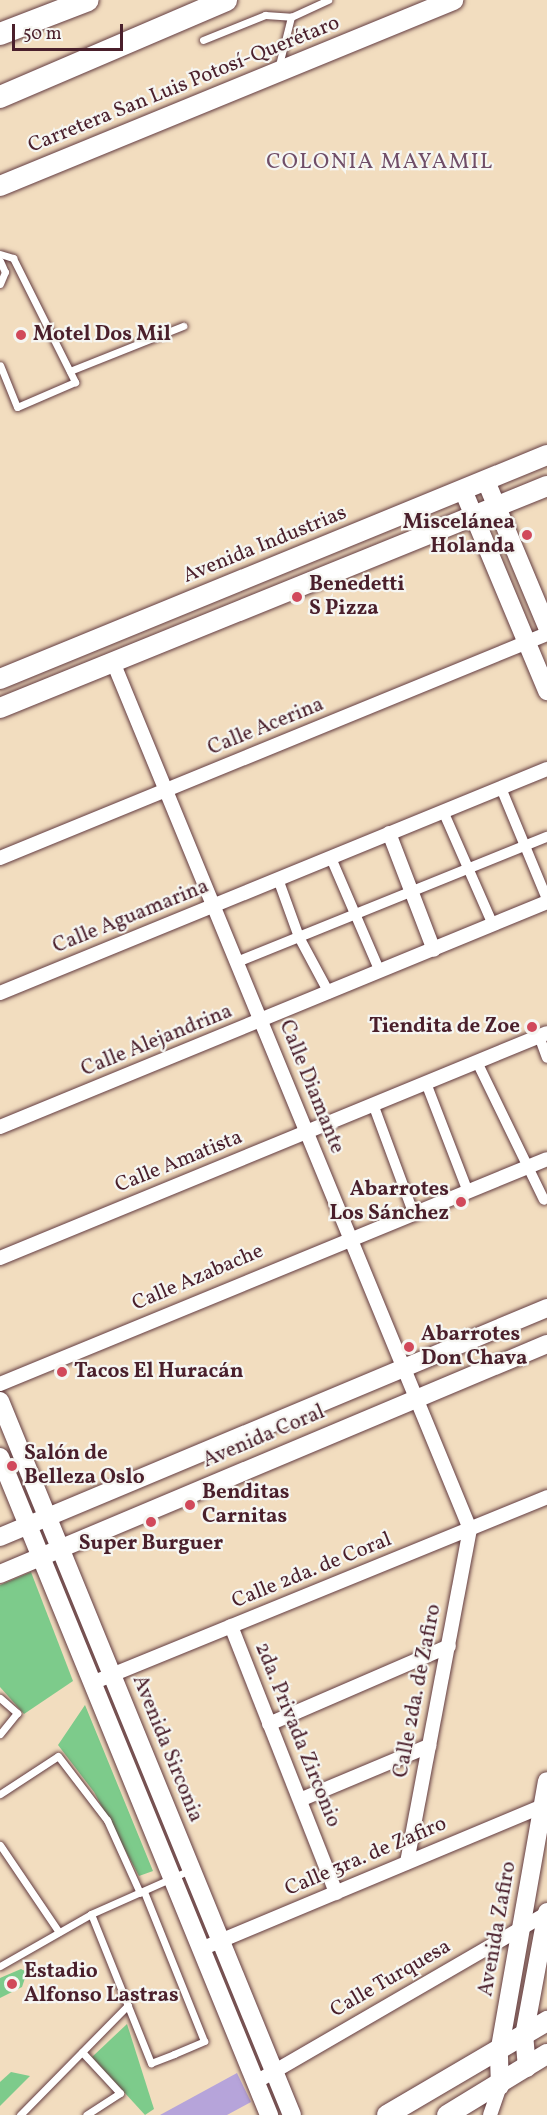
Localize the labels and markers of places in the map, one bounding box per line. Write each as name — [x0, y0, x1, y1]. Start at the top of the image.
place label: Motel Dos Mil — [33, 322, 171, 348]
marker: Motel Dos Mil — [14, 328, 28, 342]
place label: Miscelánea Holanda — [403, 510, 515, 560]
marker: Miscelánea Holanda — [520, 528, 534, 542]
place label: Benedetti S Pizza — [309, 572, 405, 622]
marker: Benedetti S Pizza — [290, 590, 304, 604]
place label: Tiendita de Zoe — [369, 1014, 520, 1040]
marker: Tiendita de Zoe — [525, 1020, 539, 1034]
place label: Abarrotes Los Sánchez — [329, 1177, 449, 1227]
marker: Abarrotes Los Sánchez — [454, 1195, 468, 1209]
place label: Abarrotes Don Chava — [421, 1322, 527, 1372]
marker: Abarrotes Don Chava — [402, 1340, 416, 1354]
place label: Tacos El Huracán — [74, 1359, 244, 1385]
marker: Tacos El Huracán — [55, 1365, 69, 1379]
place label: Salón de Belleza Oslo — [24, 1441, 145, 1491]
marker: Salón de Belleza Oslo — [5, 1459, 19, 1473]
place label: Benditas Carnitas — [202, 1480, 290, 1530]
marker: Benditas Carnitas — [183, 1498, 197, 1512]
marker: Super Burguer — [144, 1515, 158, 1529]
place label: Super Burguer — [79, 1531, 223, 1557]
place label: Estadio Alfonso Lastras — [24, 1959, 179, 2009]
marker: Estadio Alfonso Lastras — [5, 1977, 19, 1991]

